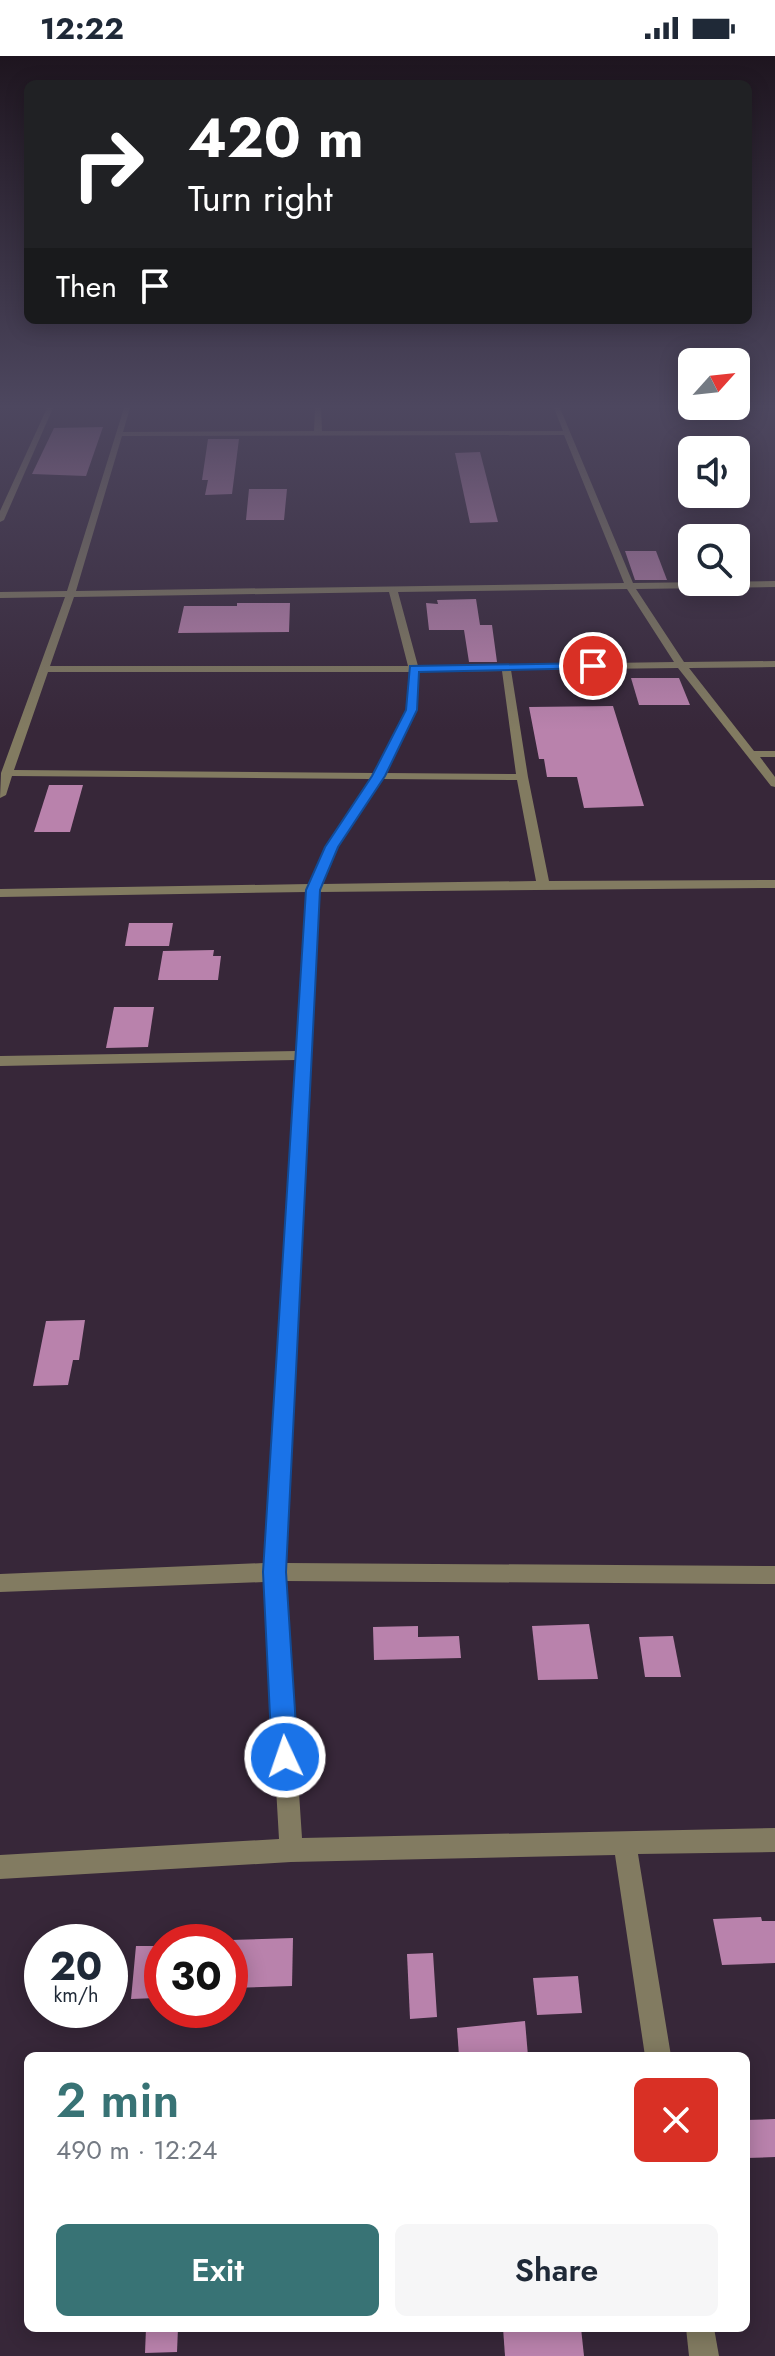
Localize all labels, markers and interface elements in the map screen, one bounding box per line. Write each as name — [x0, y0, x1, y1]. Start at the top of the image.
text: 12:22 — [40, 7, 124, 50]
text: 420 m — [188, 97, 364, 178]
icon: right — [56, 112, 160, 216]
text: Turn right — [188, 172, 333, 224]
icon: arrive — [133, 264, 177, 308]
text: Then — [56, 265, 117, 308]
north arrow — [678, 348, 750, 420]
map controls — [678, 348, 750, 596]
button: sound — [678, 436, 750, 508]
button: search — [678, 524, 750, 596]
pin — [559, 632, 627, 700]
icon: arrive — [571, 644, 615, 688]
position arrow — [243, 1715, 327, 1799]
speed limit sign: 30 — [144, 1924, 248, 2028]
text: 20 — [50, 1937, 102, 1995]
text: km/h — [53, 1981, 99, 2010]
text: 2 min — [56, 2066, 179, 2135]
button: close — [634, 2078, 718, 2162]
text: 490 m · 12:24 — [56, 2131, 217, 2169]
button: Exit — [56, 2224, 379, 2316]
button: Share — [395, 2224, 718, 2316]

